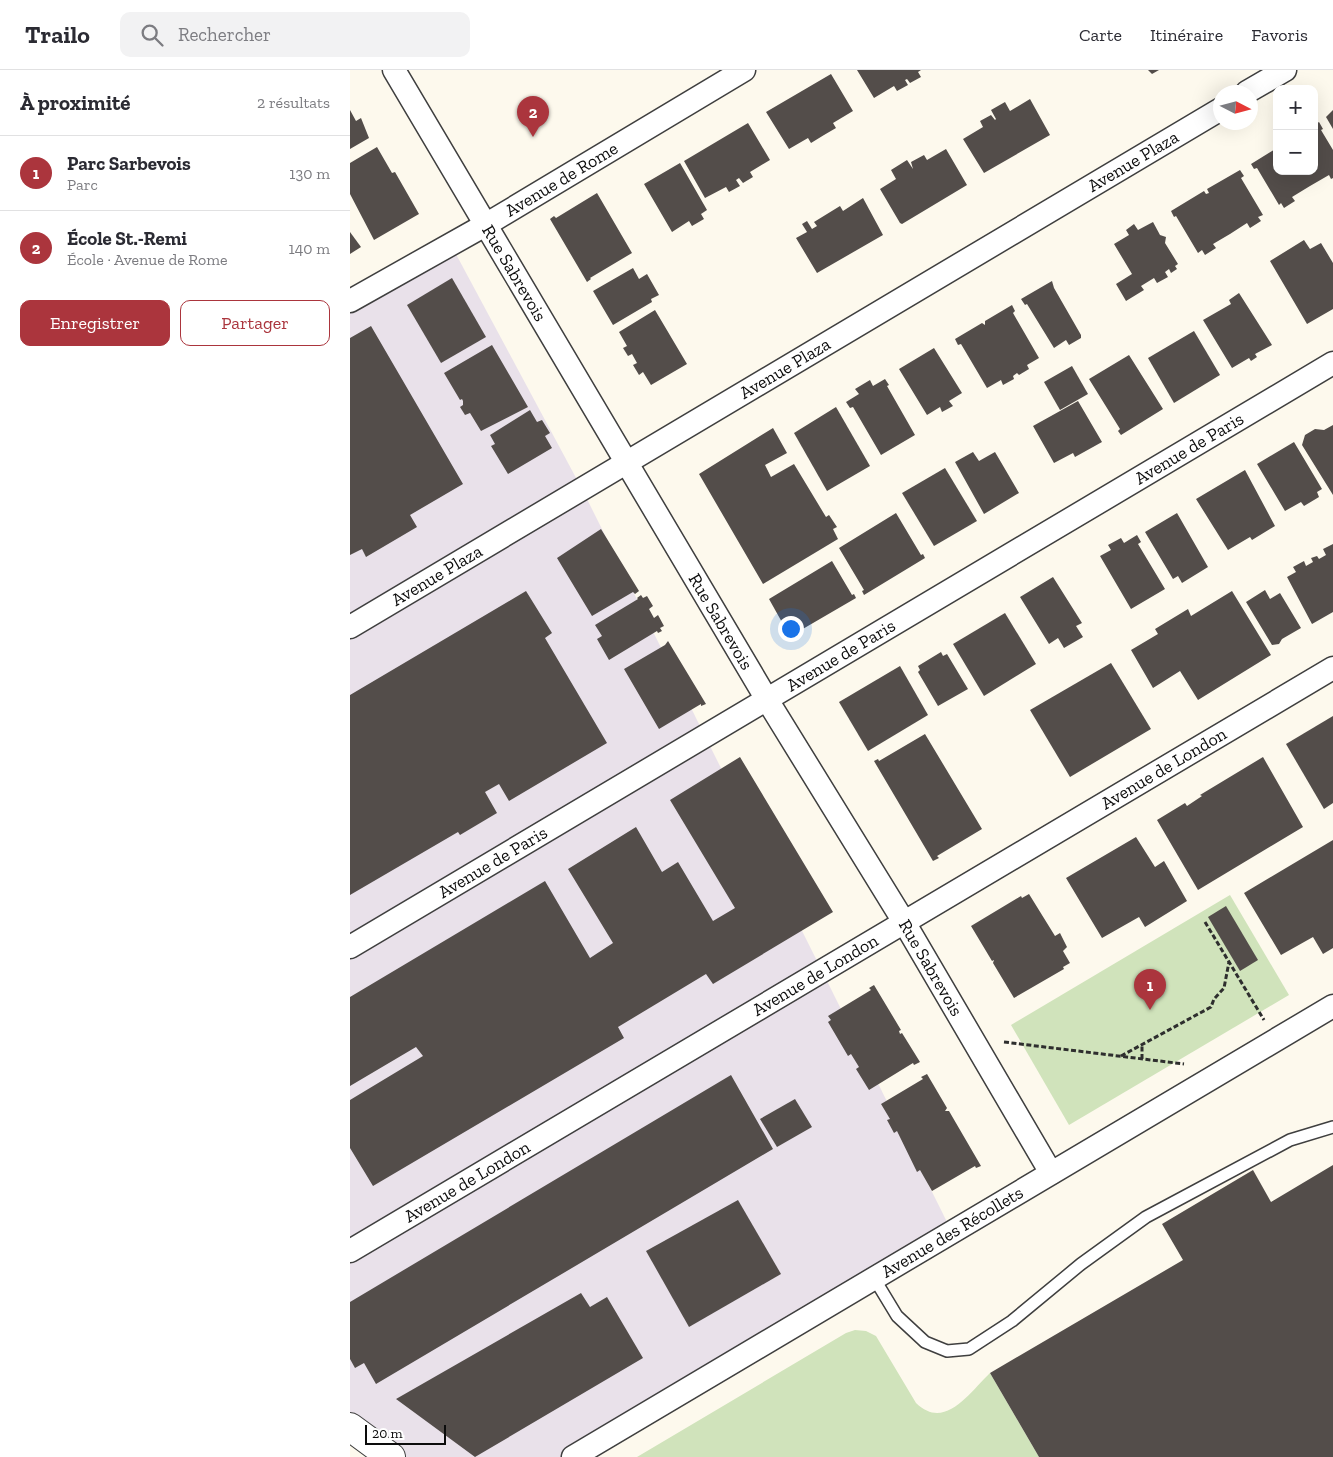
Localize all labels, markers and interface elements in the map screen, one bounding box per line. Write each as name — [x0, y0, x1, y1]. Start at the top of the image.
search box — [120, 12, 470, 57]
text: Trailo — [25, 20, 90, 49]
icon: search — [138, 21, 166, 49]
text: Rechercher — [178, 23, 271, 46]
text: Carte — [1079, 24, 1122, 46]
text: Itinéraire — [1150, 24, 1223, 46]
text: Favoris — [1251, 24, 1308, 46]
north arrow — [1213, 85, 1258, 130]
map controls — [1273, 85, 1318, 175]
button: + — [1273, 85, 1318, 130]
text: À proximité — [20, 90, 130, 115]
text: 2 résultats — [257, 93, 330, 112]
pin: 2 — [517, 96, 549, 137]
street label: Avenue Plaza — [1084, 126, 1183, 197]
button: − — [1273, 130, 1318, 175]
street label: Avenue de Rome — [501, 137, 622, 222]
text: Parc Sarbevois — [67, 152, 191, 175]
text: 1 — [33, 164, 39, 183]
text: 130 m — [289, 164, 330, 183]
text: Parc — [67, 175, 98, 194]
street label: Rue Sabrevois — [477, 221, 551, 325]
text: École St.-Remi — [67, 227, 187, 250]
text: 2 — [32, 239, 40, 258]
text: 140 m — [289, 239, 330, 258]
text: École · Avenue de Rome — [67, 250, 228, 269]
button: Enregistrer — [20, 300, 170, 346]
button: Partager — [180, 300, 330, 346]
street label: Avenue Plaza — [735, 333, 835, 404]
street label: Avenue de Paris — [1131, 408, 1248, 489]
street label: Avenue Plaza — [387, 540, 487, 611]
street label: Rue Sabrevois — [684, 569, 758, 674]
street label: Avenue de Paris — [782, 614, 900, 696]
your location — [778, 616, 804, 642]
street label: Avenue de London — [1097, 722, 1231, 814]
street label: Avenue de Paris — [434, 821, 551, 903]
street label: Rue Sabrevois — [894, 915, 968, 1020]
street label: Avenue de London — [748, 929, 883, 1021]
pin: 1 — [1134, 969, 1166, 1010]
street label: Avenue de London — [400, 1135, 534, 1227]
street label: Avenue des Récollets — [877, 1181, 1027, 1283]
scale bar — [365, 1422, 446, 1445]
text: 20 m — [372, 1425, 403, 1442]

